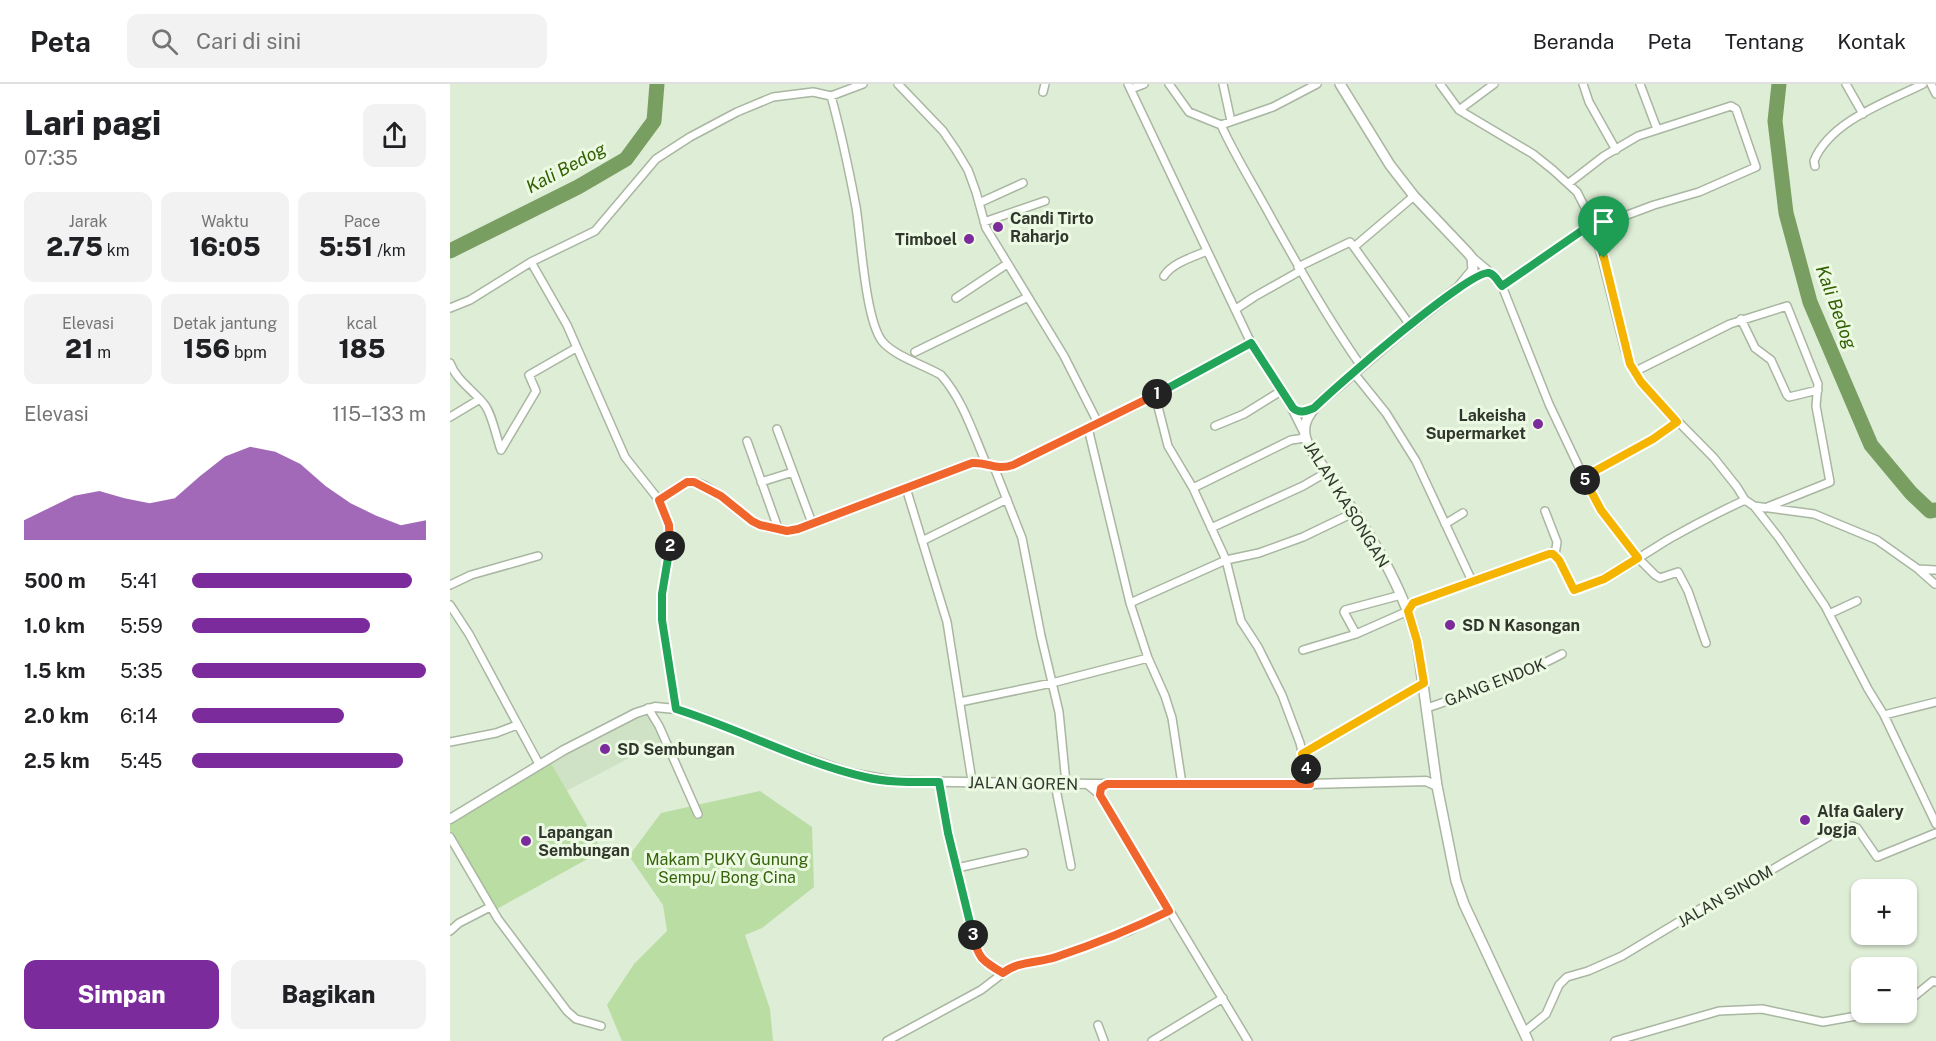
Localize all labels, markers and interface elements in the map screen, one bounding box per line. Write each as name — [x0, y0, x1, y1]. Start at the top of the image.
search box — [127, 14, 547, 68]
text: Peta — [30, 25, 91, 58]
icon: search — [148, 25, 181, 58]
text: Cari di sini — [196, 28, 301, 54]
text: Beranda — [1533, 29, 1614, 54]
text: Peta — [1647, 29, 1692, 54]
text: Tentang — [1725, 29, 1804, 54]
text: Kontak — [1837, 29, 1906, 54]
text: Lari pagi — [24, 104, 161, 142]
button: share — [363, 104, 426, 167]
water label: Kali Bedog — [522, 138, 610, 197]
text: 07:35 — [24, 146, 78, 170]
pin — [1578, 196, 1629, 258]
icon: arrive — [1587, 205, 1620, 238]
place label: Candi Tirto Raharjo — [1010, 209, 1094, 246]
text: Jarak — [69, 212, 107, 231]
text: Waktu — [201, 212, 249, 231]
text: Pace — [344, 212, 380, 231]
marker: Candi Tirto Raharjo — [991, 220, 1005, 234]
place label: Timboel — [895, 230, 957, 249]
text: 2.75 — [46, 231, 103, 262]
text: 16:05 — [189, 231, 261, 262]
text: 5:51 — [318, 231, 373, 262]
marker: Timboel — [962, 232, 976, 246]
text: km — [103, 241, 130, 260]
text: /km — [373, 241, 406, 260]
water label: Kali Bedog — [1812, 262, 1861, 352]
text: Elevasi — [62, 314, 114, 333]
text: Detak jantung — [173, 314, 277, 333]
text: kcal — [347, 314, 377, 333]
text: 21 — [65, 333, 93, 364]
text: 156 — [183, 333, 230, 364]
text: 185 — [338, 333, 386, 364]
text: m — [93, 343, 111, 362]
text: bpm — [230, 343, 267, 362]
pin: 1 — [1142, 379, 1172, 409]
text: 1 — [1154, 384, 1160, 403]
text: Elevasi — [24, 402, 89, 426]
text: 115–133 m — [332, 402, 426, 426]
place label: Lakeisha Supermarket — [1425, 406, 1526, 443]
marker: Lakeisha Supermarket — [1531, 417, 1545, 431]
street label: JALAN KASONGAN — [1300, 438, 1393, 571]
pin: 5 — [1570, 465, 1600, 495]
text: 5 — [1580, 470, 1590, 489]
pin: 2 — [655, 531, 685, 561]
text: 2 — [665, 536, 675, 555]
text: 500 m — [24, 569, 86, 593]
text: 5:41 — [120, 569, 158, 593]
text: 1.0 km — [24, 614, 85, 638]
text: 5:59 — [120, 614, 163, 638]
place label: SD N Kasongan — [1462, 616, 1580, 635]
marker: SD N Kasongan — [1443, 618, 1457, 632]
street label: GANG ENDOK — [1442, 654, 1548, 710]
text: 1.5 km — [24, 659, 85, 683]
text: 5:35 — [120, 659, 163, 683]
text: 2.0 km — [24, 704, 89, 728]
text: 6:14 — [120, 704, 158, 728]
place label: SD Sembungan — [617, 740, 735, 759]
marker: SD Sembungan — [598, 742, 612, 756]
text: 2.5 km — [24, 749, 90, 773]
text: 5:45 — [120, 749, 162, 773]
pin: 4 — [1291, 754, 1321, 784]
text: 4 — [1301, 759, 1311, 778]
street label: JALAN GOREN — [968, 773, 1078, 794]
place label: Alfa Galery Jogja — [1817, 802, 1904, 839]
marker: Alfa Galery Jogja — [1798, 813, 1812, 827]
place label: Lapangan Sembungan — [538, 823, 630, 860]
marker: Lapangan Sembungan — [519, 834, 533, 848]
park label: Makam PUKY Gunung Sempu/ Bong Cina — [645, 850, 809, 887]
street label: JALAN SINOM — [1674, 861, 1776, 931]
map controls — [1851, 879, 1917, 1023]
button: + — [1851, 879, 1917, 945]
pin: 3 — [958, 920, 988, 950]
text: 3 — [968, 925, 978, 944]
button: − — [1851, 957, 1917, 1023]
button: Simpan — [24, 960, 219, 1029]
button: Bagikan — [231, 960, 426, 1029]

